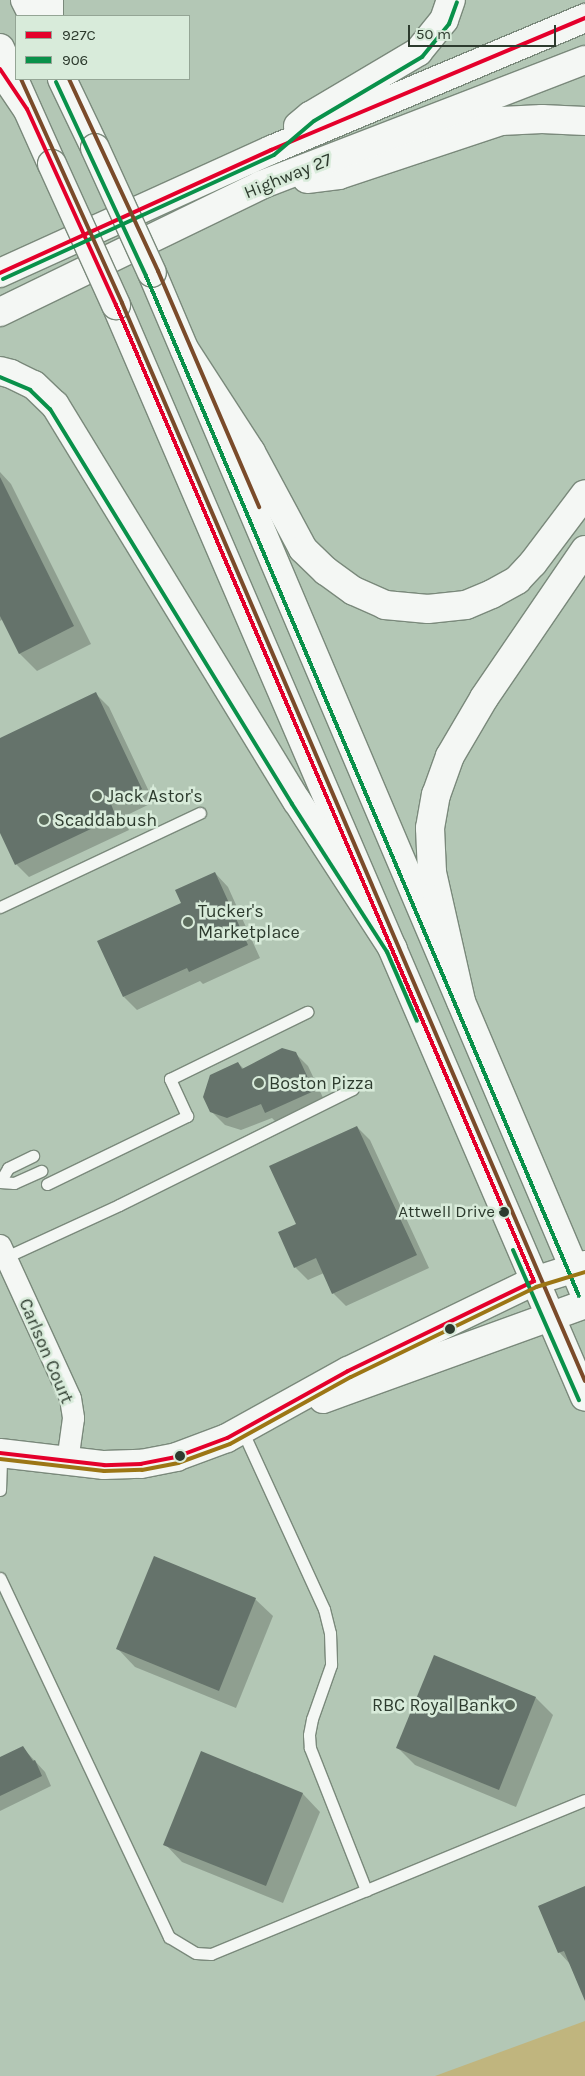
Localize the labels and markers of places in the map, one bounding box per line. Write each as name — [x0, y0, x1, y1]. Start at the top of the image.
place label: Jack Astor's — [107, 785, 203, 807]
marker: Jack Astor's — [91, 790, 103, 802]
place label: Scaddabush — [54, 809, 157, 831]
marker: Scaddabush — [38, 814, 50, 826]
place label: Tucker's Marketplace — [198, 901, 300, 944]
marker: Tucker's Marketplace — [182, 916, 194, 928]
place label: Boston Pizza — [269, 1072, 374, 1094]
marker: Boston Pizza — [253, 1077, 265, 1089]
place label: Attwell Drive — [398, 1202, 495, 1222]
marker: Attwell Drive — [499, 1207, 509, 1217]
unlabelled marker — [445, 1324, 455, 1334]
unlabelled marker — [175, 1451, 185, 1461]
place label: RBC Royal Bank — [372, 1694, 500, 1716]
marker: RBC Royal Bank — [504, 1699, 516, 1711]

